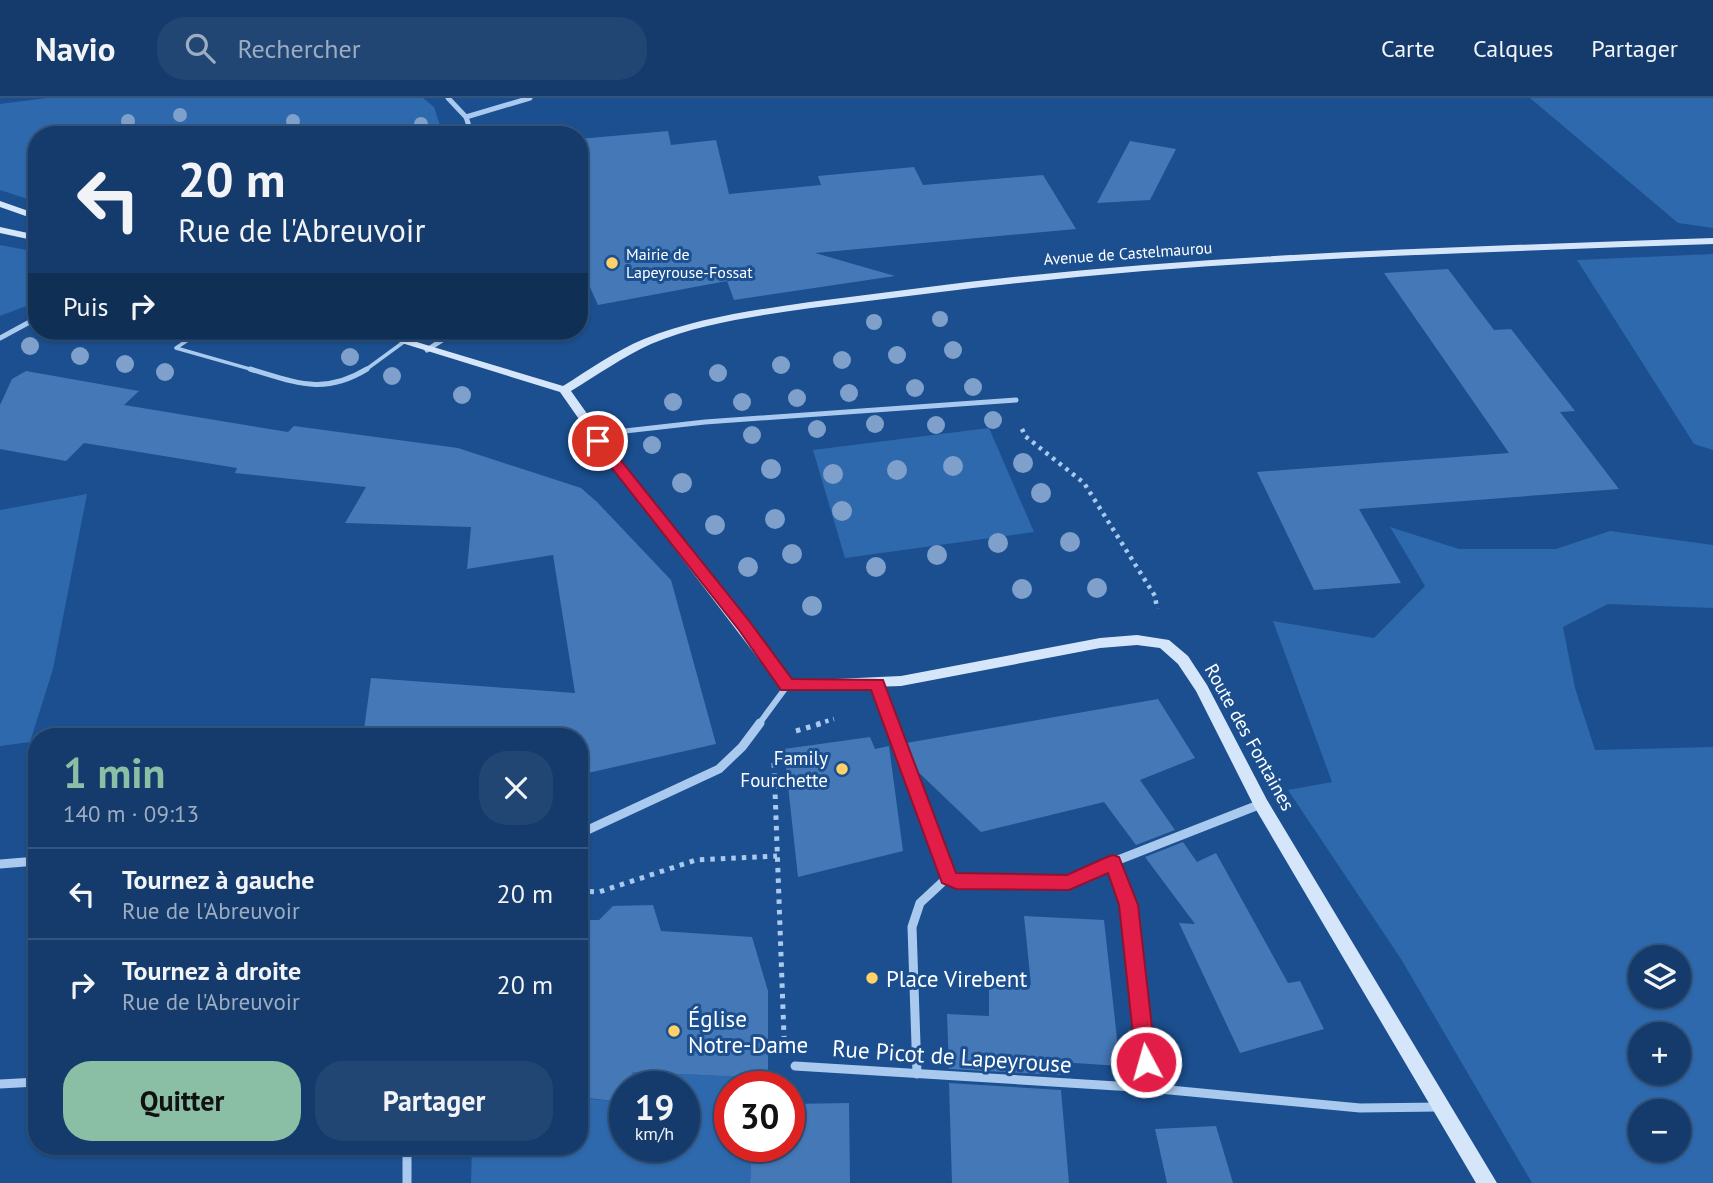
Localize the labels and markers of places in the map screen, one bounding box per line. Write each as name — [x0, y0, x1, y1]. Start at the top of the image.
place label: Mairie de Lapeyrouse-Fossat — [626, 244, 753, 282]
marker: Mairie de Lapeyrouse-Fossat — [604, 255, 620, 271]
pin — [568, 411, 628, 471]
place label: Family Fourchette — [740, 746, 828, 792]
marker: Family Fourchette — [834, 761, 850, 777]
place label: Place Virebent — [886, 964, 1027, 993]
marker: Place Virebent — [864, 970, 880, 986]
place label: Église Notre-Dame — [688, 1004, 808, 1059]
marker: Église Notre-Dame — [666, 1023, 682, 1039]

